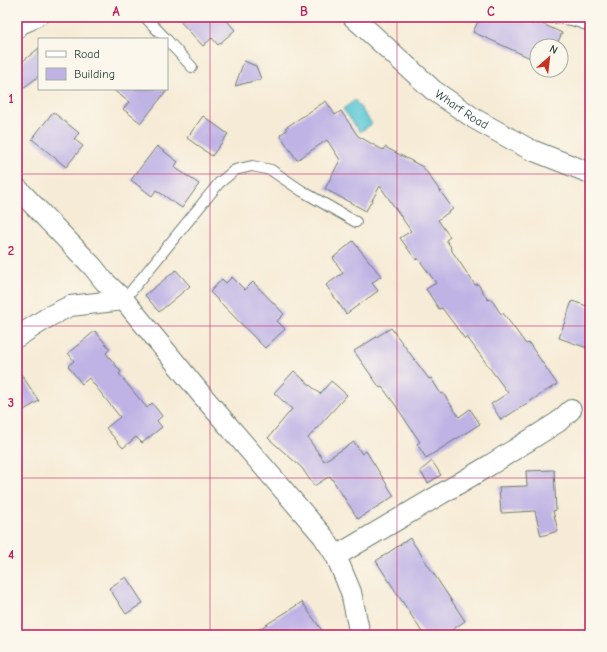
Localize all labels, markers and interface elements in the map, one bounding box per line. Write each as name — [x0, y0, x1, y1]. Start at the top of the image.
text: A — [112, 4, 120, 19]
text: B — [300, 4, 308, 19]
text: C — [487, 4, 495, 19]
legend — [38, 38, 168, 90]
north arrow — [529, 38, 569, 78]
text: N — [547, 42, 560, 57]
text: Road — [74, 47, 100, 61]
text: Building — [74, 67, 115, 81]
street label: Wharf Road — [432, 87, 491, 132]
text: 1 — [8, 91, 14, 106]
text: 2 — [8, 243, 14, 258]
text: 3 — [8, 395, 14, 410]
text: 4 — [8, 547, 14, 562]

